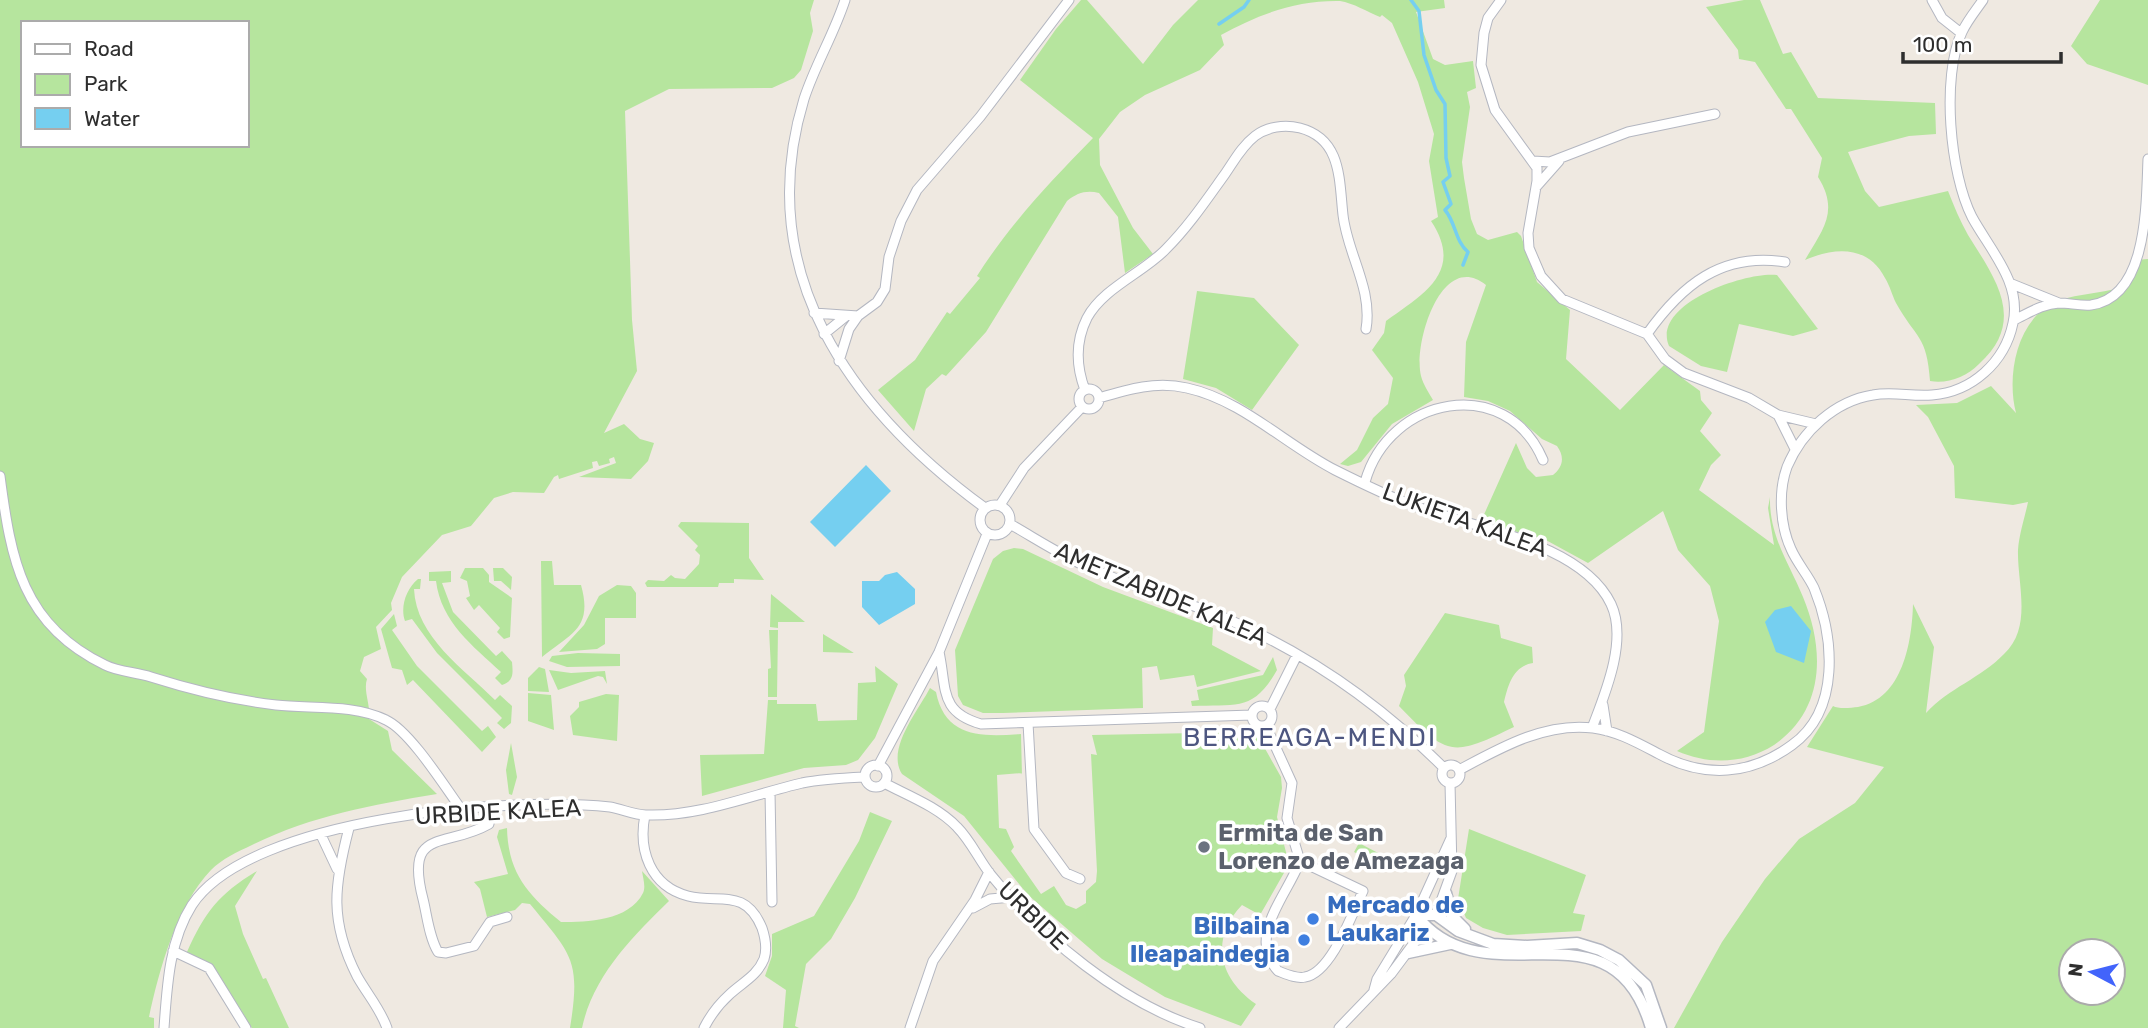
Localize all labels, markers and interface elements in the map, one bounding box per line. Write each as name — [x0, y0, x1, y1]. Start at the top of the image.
legend — [21, 21, 248, 147]
scale bar — [1903, 21, 2060, 65]
text: 100 m — [1913, 32, 1972, 57]
text: Road — [84, 36, 134, 61]
text: Park — [84, 71, 128, 96]
text: Water — [84, 106, 140, 131]
street label: LUKIETA KALEA — [1379, 477, 1551, 563]
street label: AMETZABIDE KALEA — [1050, 537, 1272, 651]
district label: BERREAGA-MENDI — [1183, 722, 1437, 753]
street label: URBIDE KALEA — [414, 794, 582, 830]
place label: Ermita de San Lorenzo de Amezaga — [1218, 819, 1464, 875]
marker: Ermita de San Lorenzo de Amezaga — [1196, 839, 1212, 855]
street label: URBIDE — [992, 876, 1074, 956]
place label: Mercado de Laukariz — [1327, 891, 1465, 947]
marker: Mercado de Laukariz — [1305, 911, 1321, 927]
place label: Bilbaina Ileapaindegia — [1130, 912, 1290, 968]
marker: Bilbaina Ileapaindegia — [1296, 932, 1312, 948]
north arrow — [2057, 937, 2127, 1007]
text: N — [2063, 962, 2088, 978]

